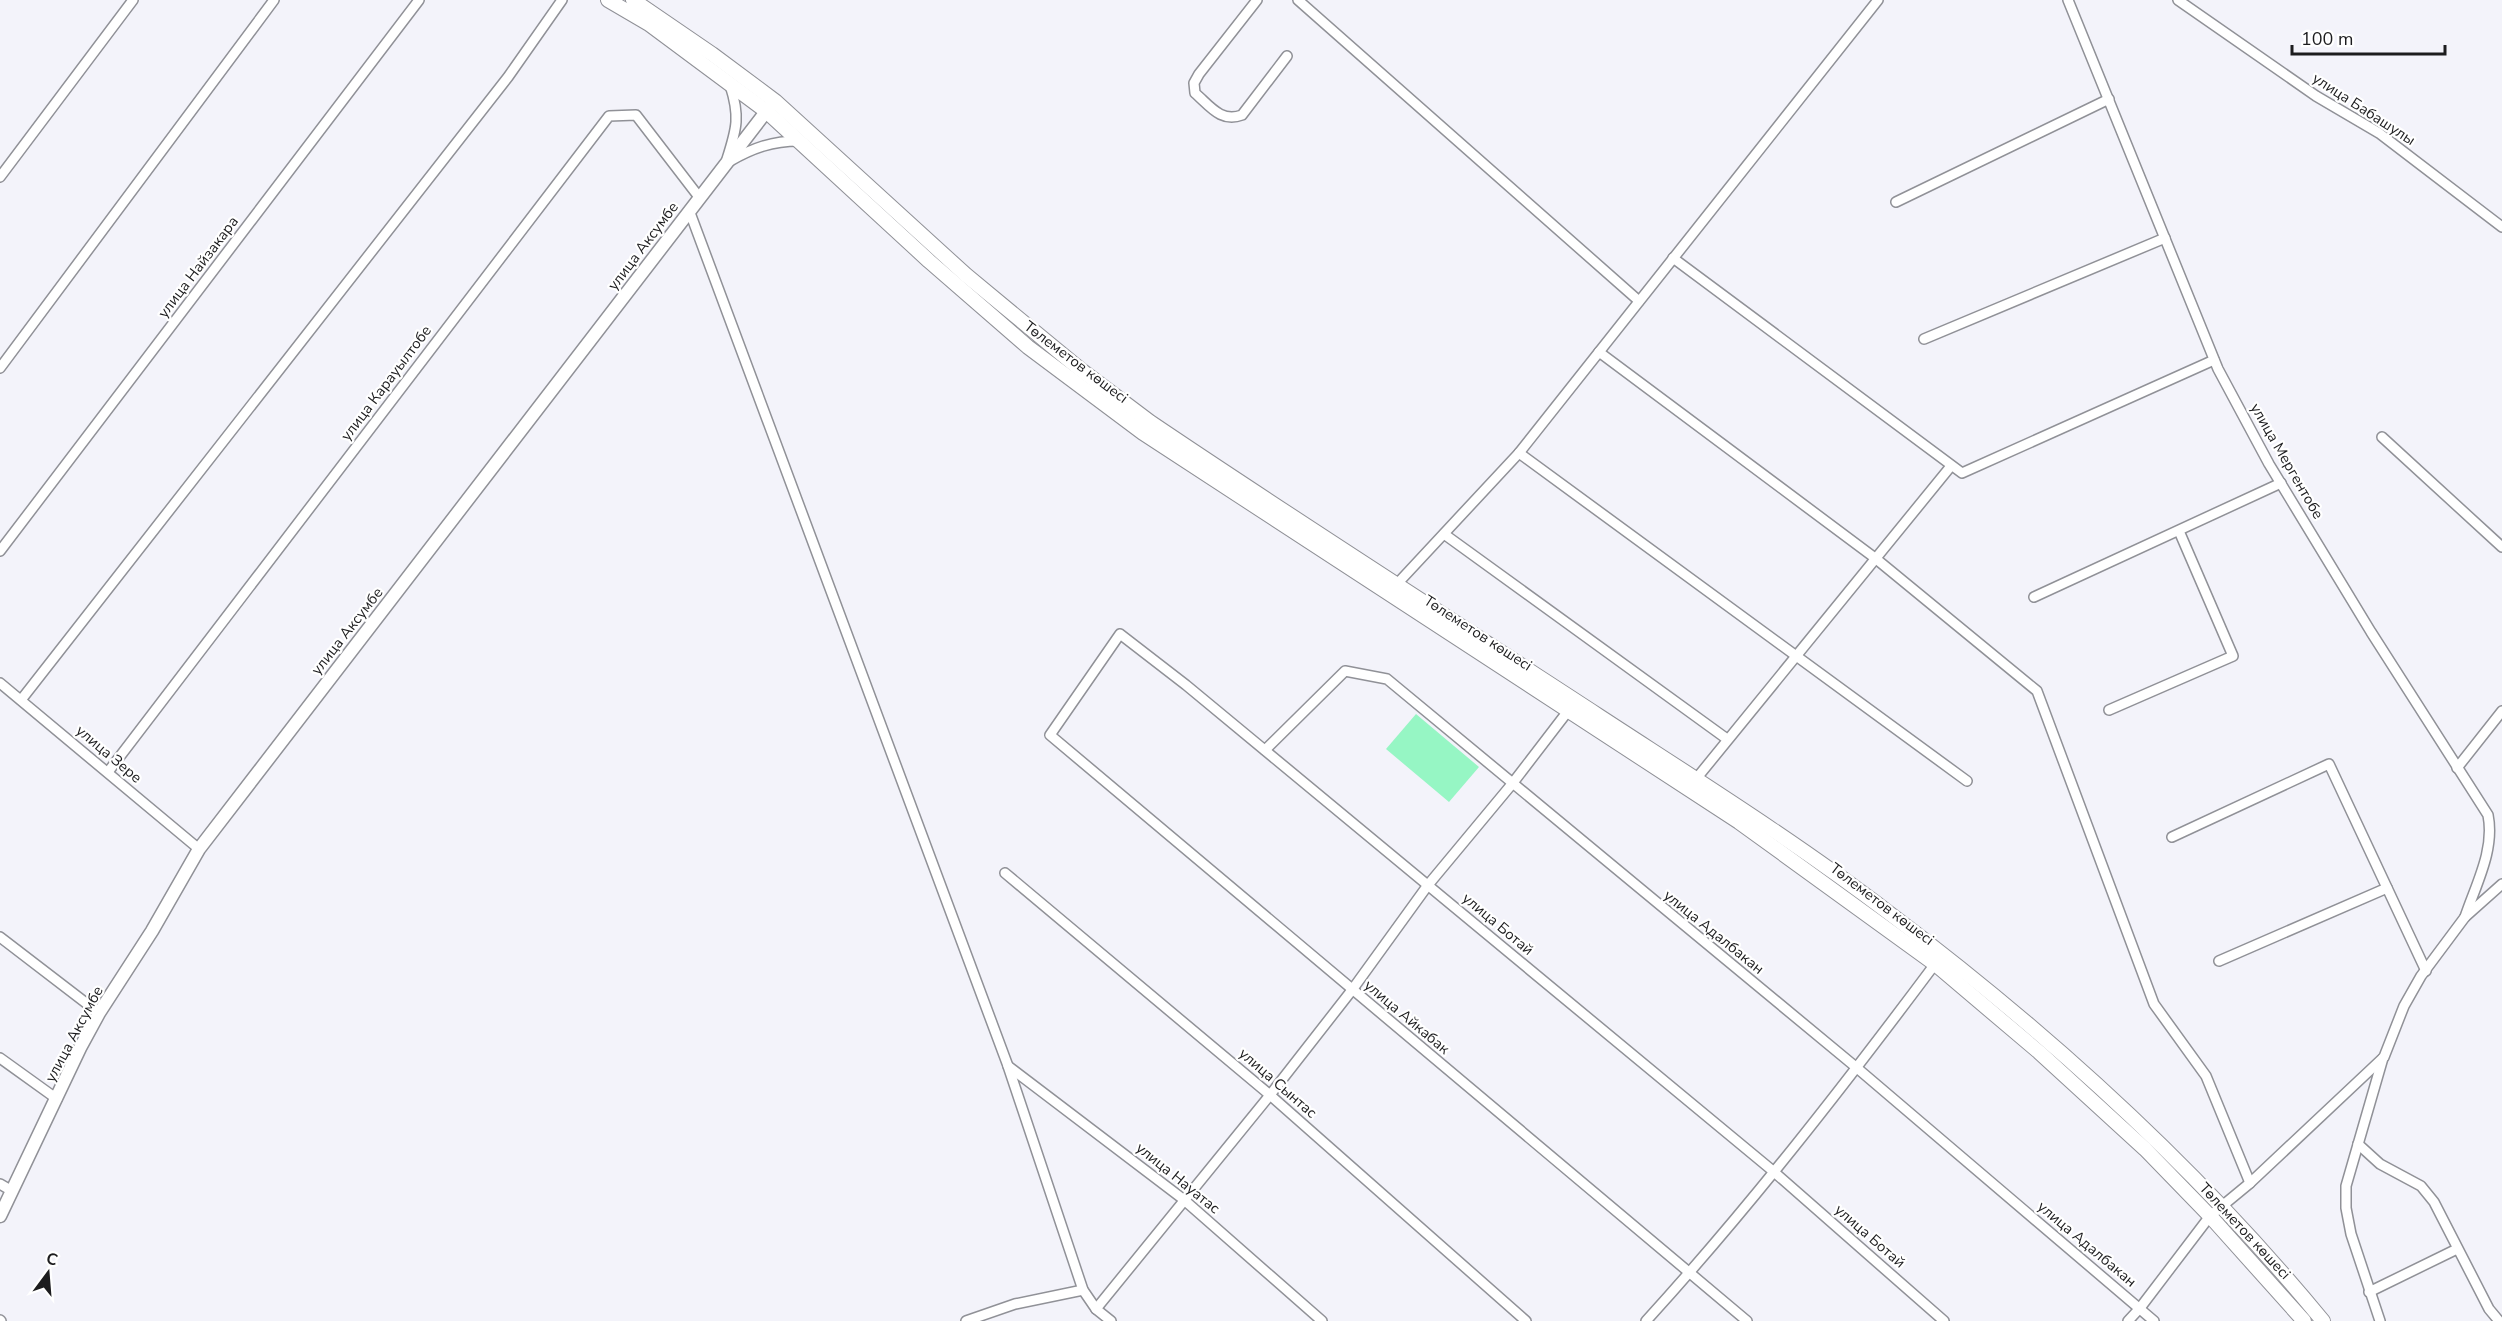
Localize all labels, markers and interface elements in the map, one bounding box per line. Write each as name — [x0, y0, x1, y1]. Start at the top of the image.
scale bar — [2292, 18, 2445, 56]
text: 100 m — [2301, 27, 2353, 51]
street label: улица Бабашулы — [2309, 68, 2419, 150]
street label: улица Аксумбе — [603, 198, 683, 294]
street label: улица Найзакара — [153, 212, 243, 322]
street label: Төлеметов көшесі — [1020, 316, 1132, 408]
street label: улица Карауылтобе — [336, 321, 436, 445]
street label: улица Мергентобе — [2246, 399, 2328, 523]
street label: улица Аксумбе — [306, 583, 388, 679]
street label: Төлеметов көшесі — [1420, 590, 1536, 676]
street label: улица Зере — [72, 720, 146, 788]
street label: Төлеметов көшесі — [1826, 858, 1938, 950]
street label: улица Адалбакан — [1660, 885, 1768, 979]
street label: улица Ботай — [1458, 888, 1538, 960]
street label: улица Айкабак — [1360, 975, 1454, 1059]
street label: улица Аксумбе — [40, 983, 108, 1085]
street label: улица Сынтас — [1235, 1044, 1321, 1122]
street label: улица Науатас — [1132, 1138, 1224, 1218]
street label: Төлеметов көшесі — [2195, 1178, 2295, 1284]
street label: улица Адалбакан — [2033, 1197, 2141, 1291]
street label: улица Ботай — [1830, 1200, 1910, 1272]
north arrow — [18, 1243, 78, 1303]
text: С — [44, 1247, 60, 1272]

